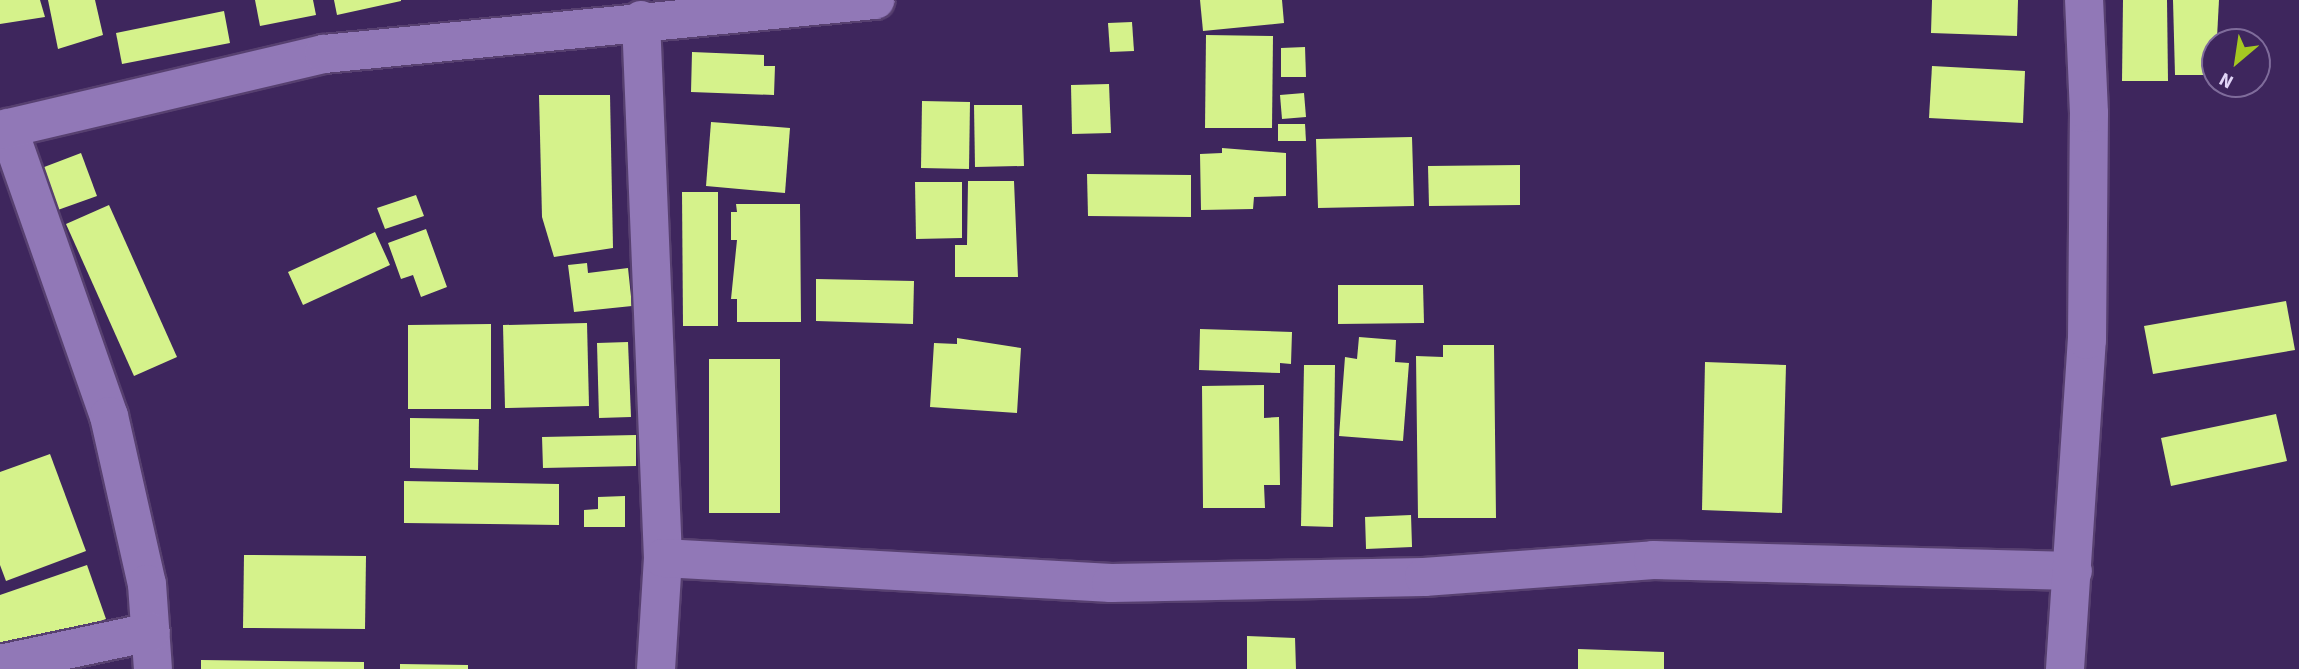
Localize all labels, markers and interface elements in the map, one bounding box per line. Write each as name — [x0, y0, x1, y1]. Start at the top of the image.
north arrow — [2201, 28, 2271, 98]
text: N — [2214, 65, 2239, 95]

